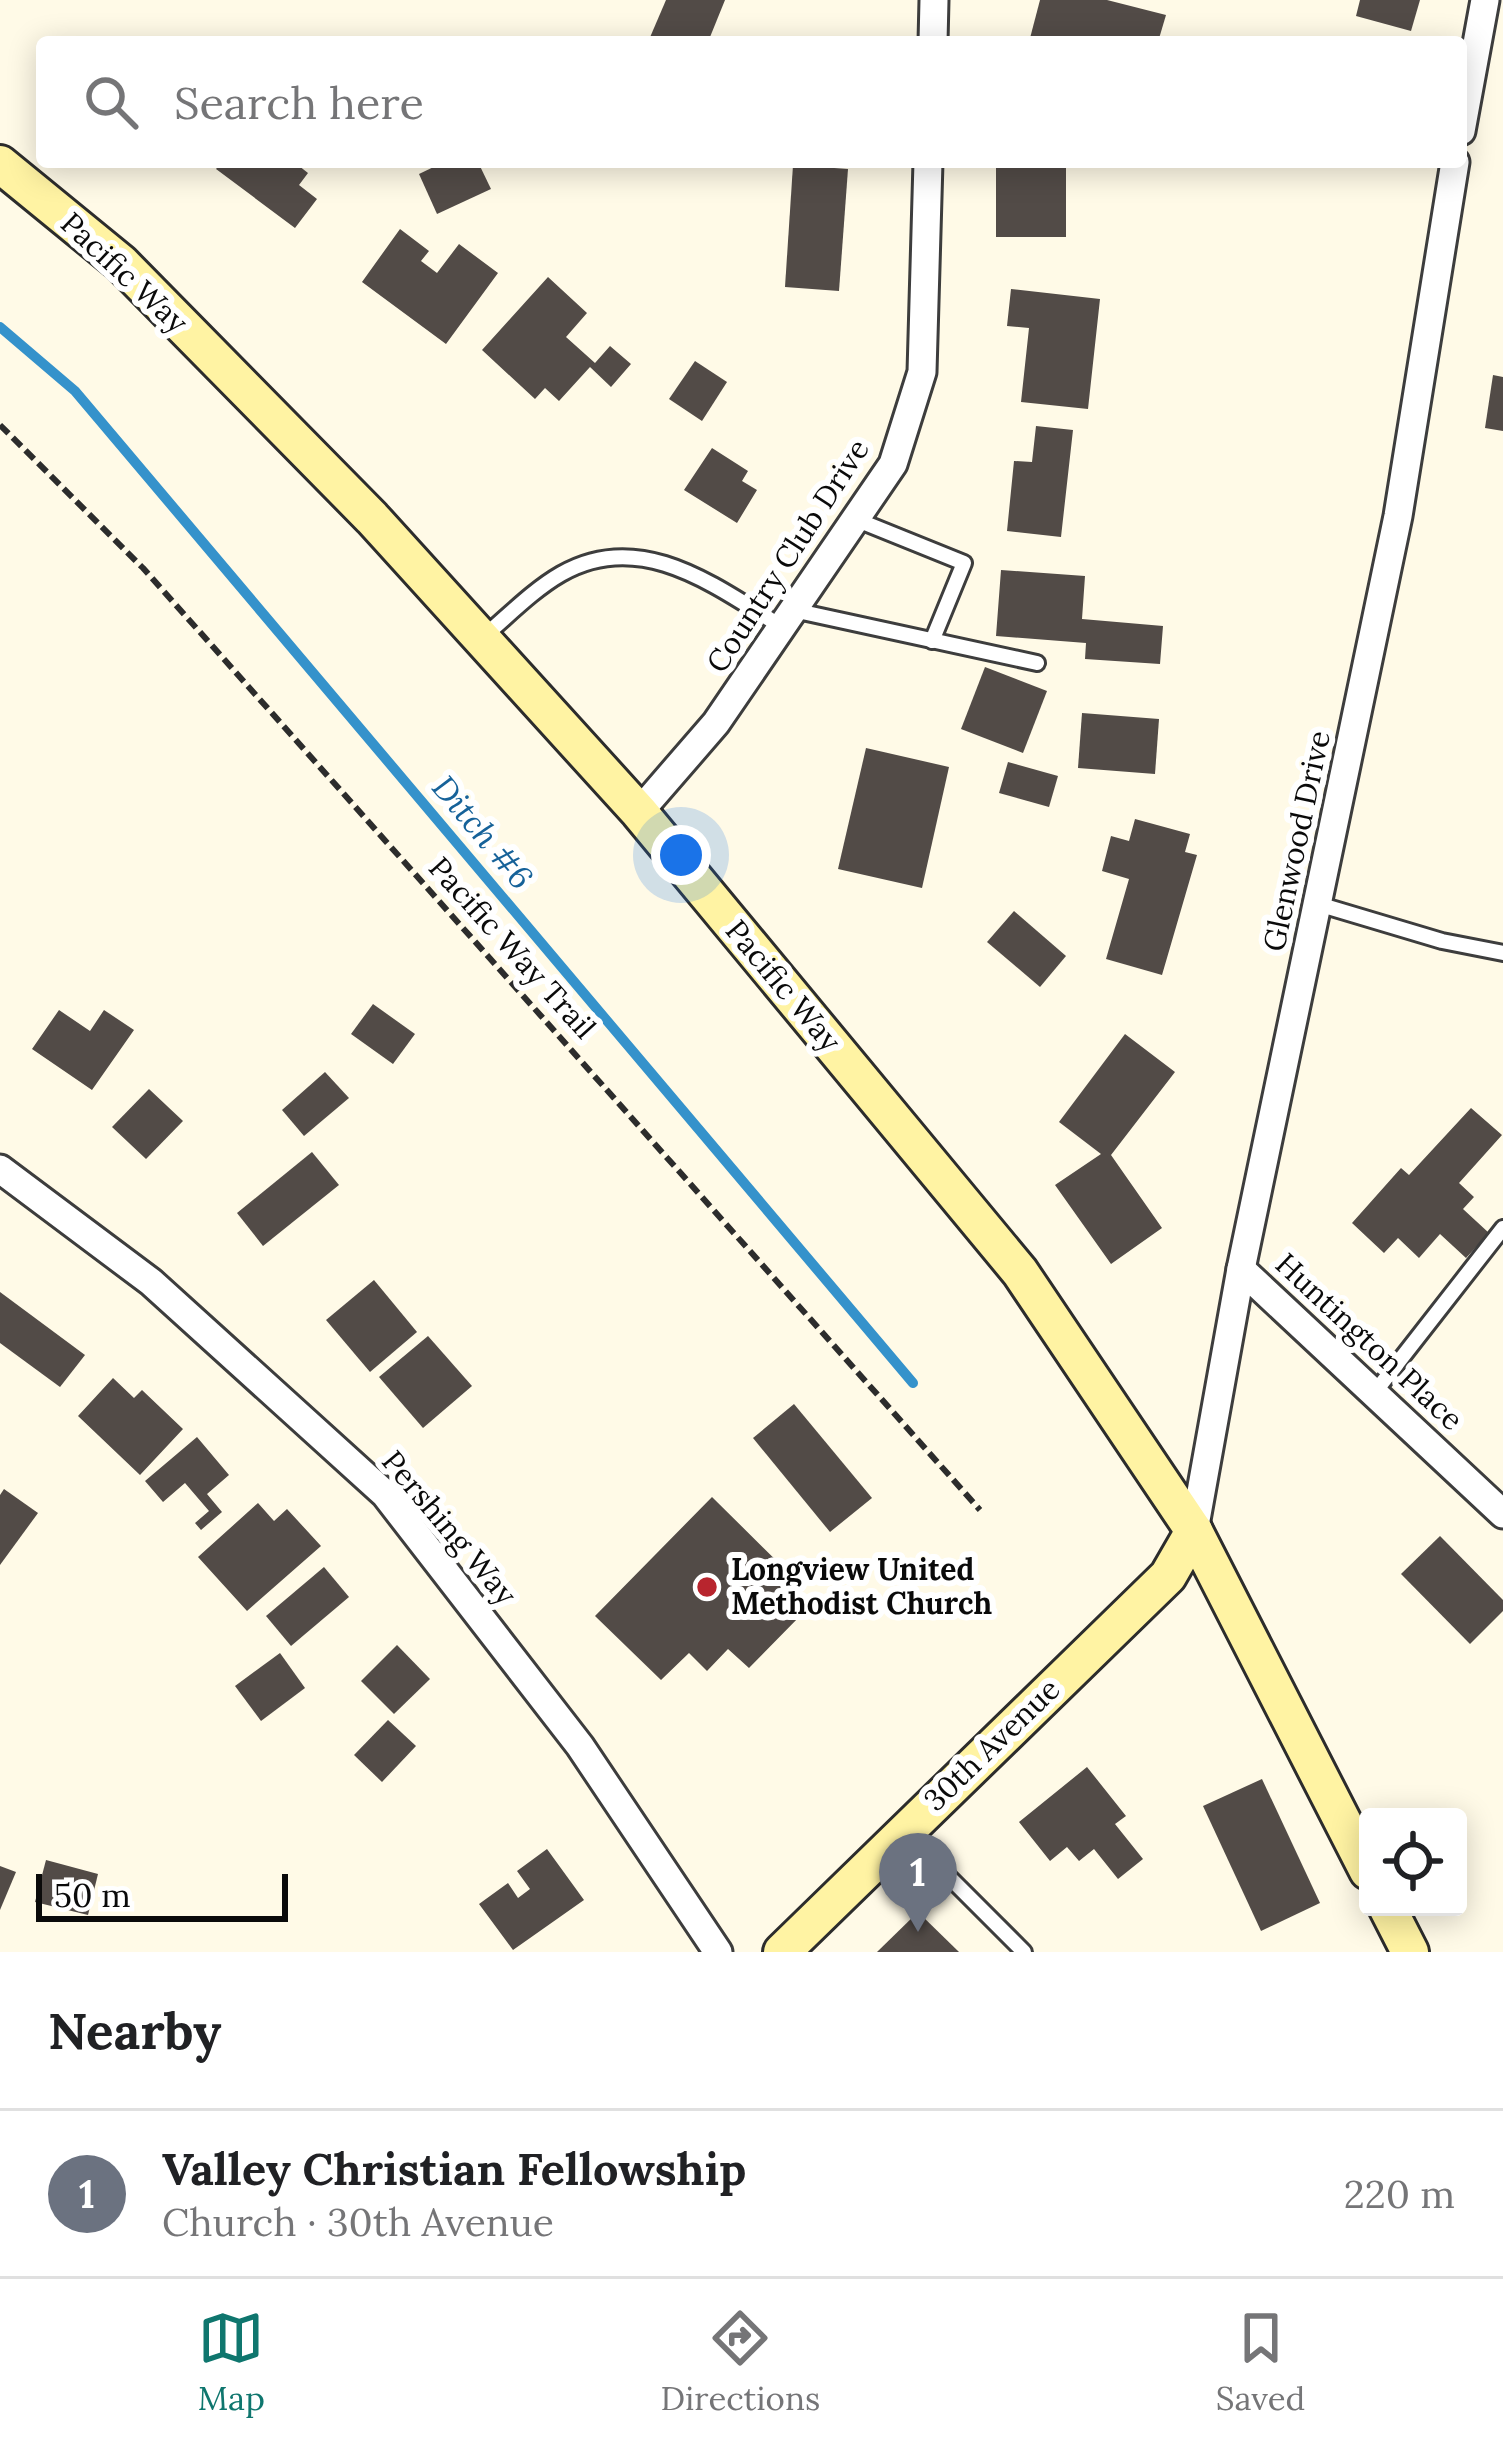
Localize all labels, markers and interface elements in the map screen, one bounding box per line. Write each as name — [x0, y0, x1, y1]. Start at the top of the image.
search box — [36, 36, 1467, 168]
icon: search — [78, 69, 144, 135]
text: Search here — [174, 74, 424, 131]
street label: Pacific Way — [52, 204, 196, 342]
street label: Country Club Drive — [698, 432, 878, 680]
street label: Glenwood Drive — [1254, 727, 1338, 955]
water label: Ditch #6 — [423, 767, 543, 897]
your location — [651, 825, 711, 885]
street label: Pacific Way Trail — [420, 849, 604, 1047]
street label: Pacific Way — [717, 912, 850, 1060]
street label: Huntington Place — [1267, 1245, 1471, 1439]
street label: Pershing Way — [373, 1442, 525, 1613]
place label: Longview United Methodist Church — [731, 1550, 992, 1622]
marker: Longview United Methodist Church — [694, 1574, 720, 1600]
street label: 30th Avenue — [915, 1670, 1067, 1819]
map controls — [1359, 1808, 1467, 1916]
button: locate — [1359, 1808, 1467, 1916]
pin: 1 — [879, 1833, 957, 1932]
scale bar — [36, 1868, 288, 1921]
text: 50 m — [54, 1874, 131, 1916]
text: Nearby — [48, 1998, 221, 2063]
text: Valley Christian Fellowship — [162, 2140, 746, 2197]
text: 1 — [79, 2169, 95, 2219]
text: 220 m — [1344, 2169, 1455, 2219]
text: Church · 30th Avenue — [162, 2197, 554, 2247]
tab: Map — [198, 2305, 265, 2419]
tab: Directions — [661, 2305, 820, 2419]
tab: Saved — [1216, 2305, 1305, 2419]

